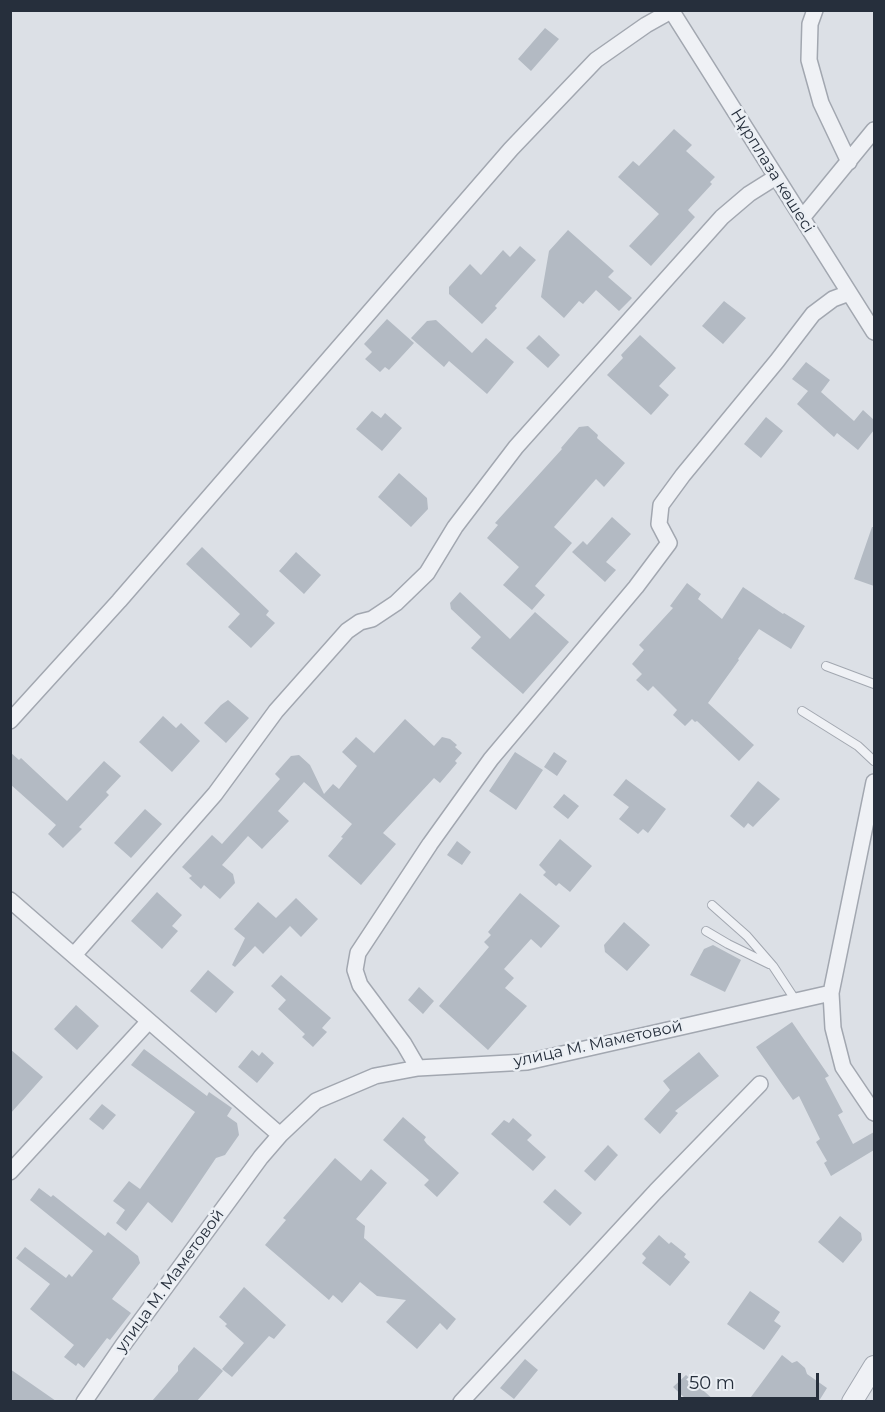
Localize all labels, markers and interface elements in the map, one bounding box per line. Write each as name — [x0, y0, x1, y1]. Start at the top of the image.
street label: Нұрплаза көшесі — [726, 105, 818, 237]
street label: улица М. Маметовой — [512, 1017, 684, 1071]
street label: улица М. Маметовой — [112, 1206, 228, 1356]
scale bar — [681, 1361, 822, 1399]
text: 50 m — [689, 1372, 735, 1394]

